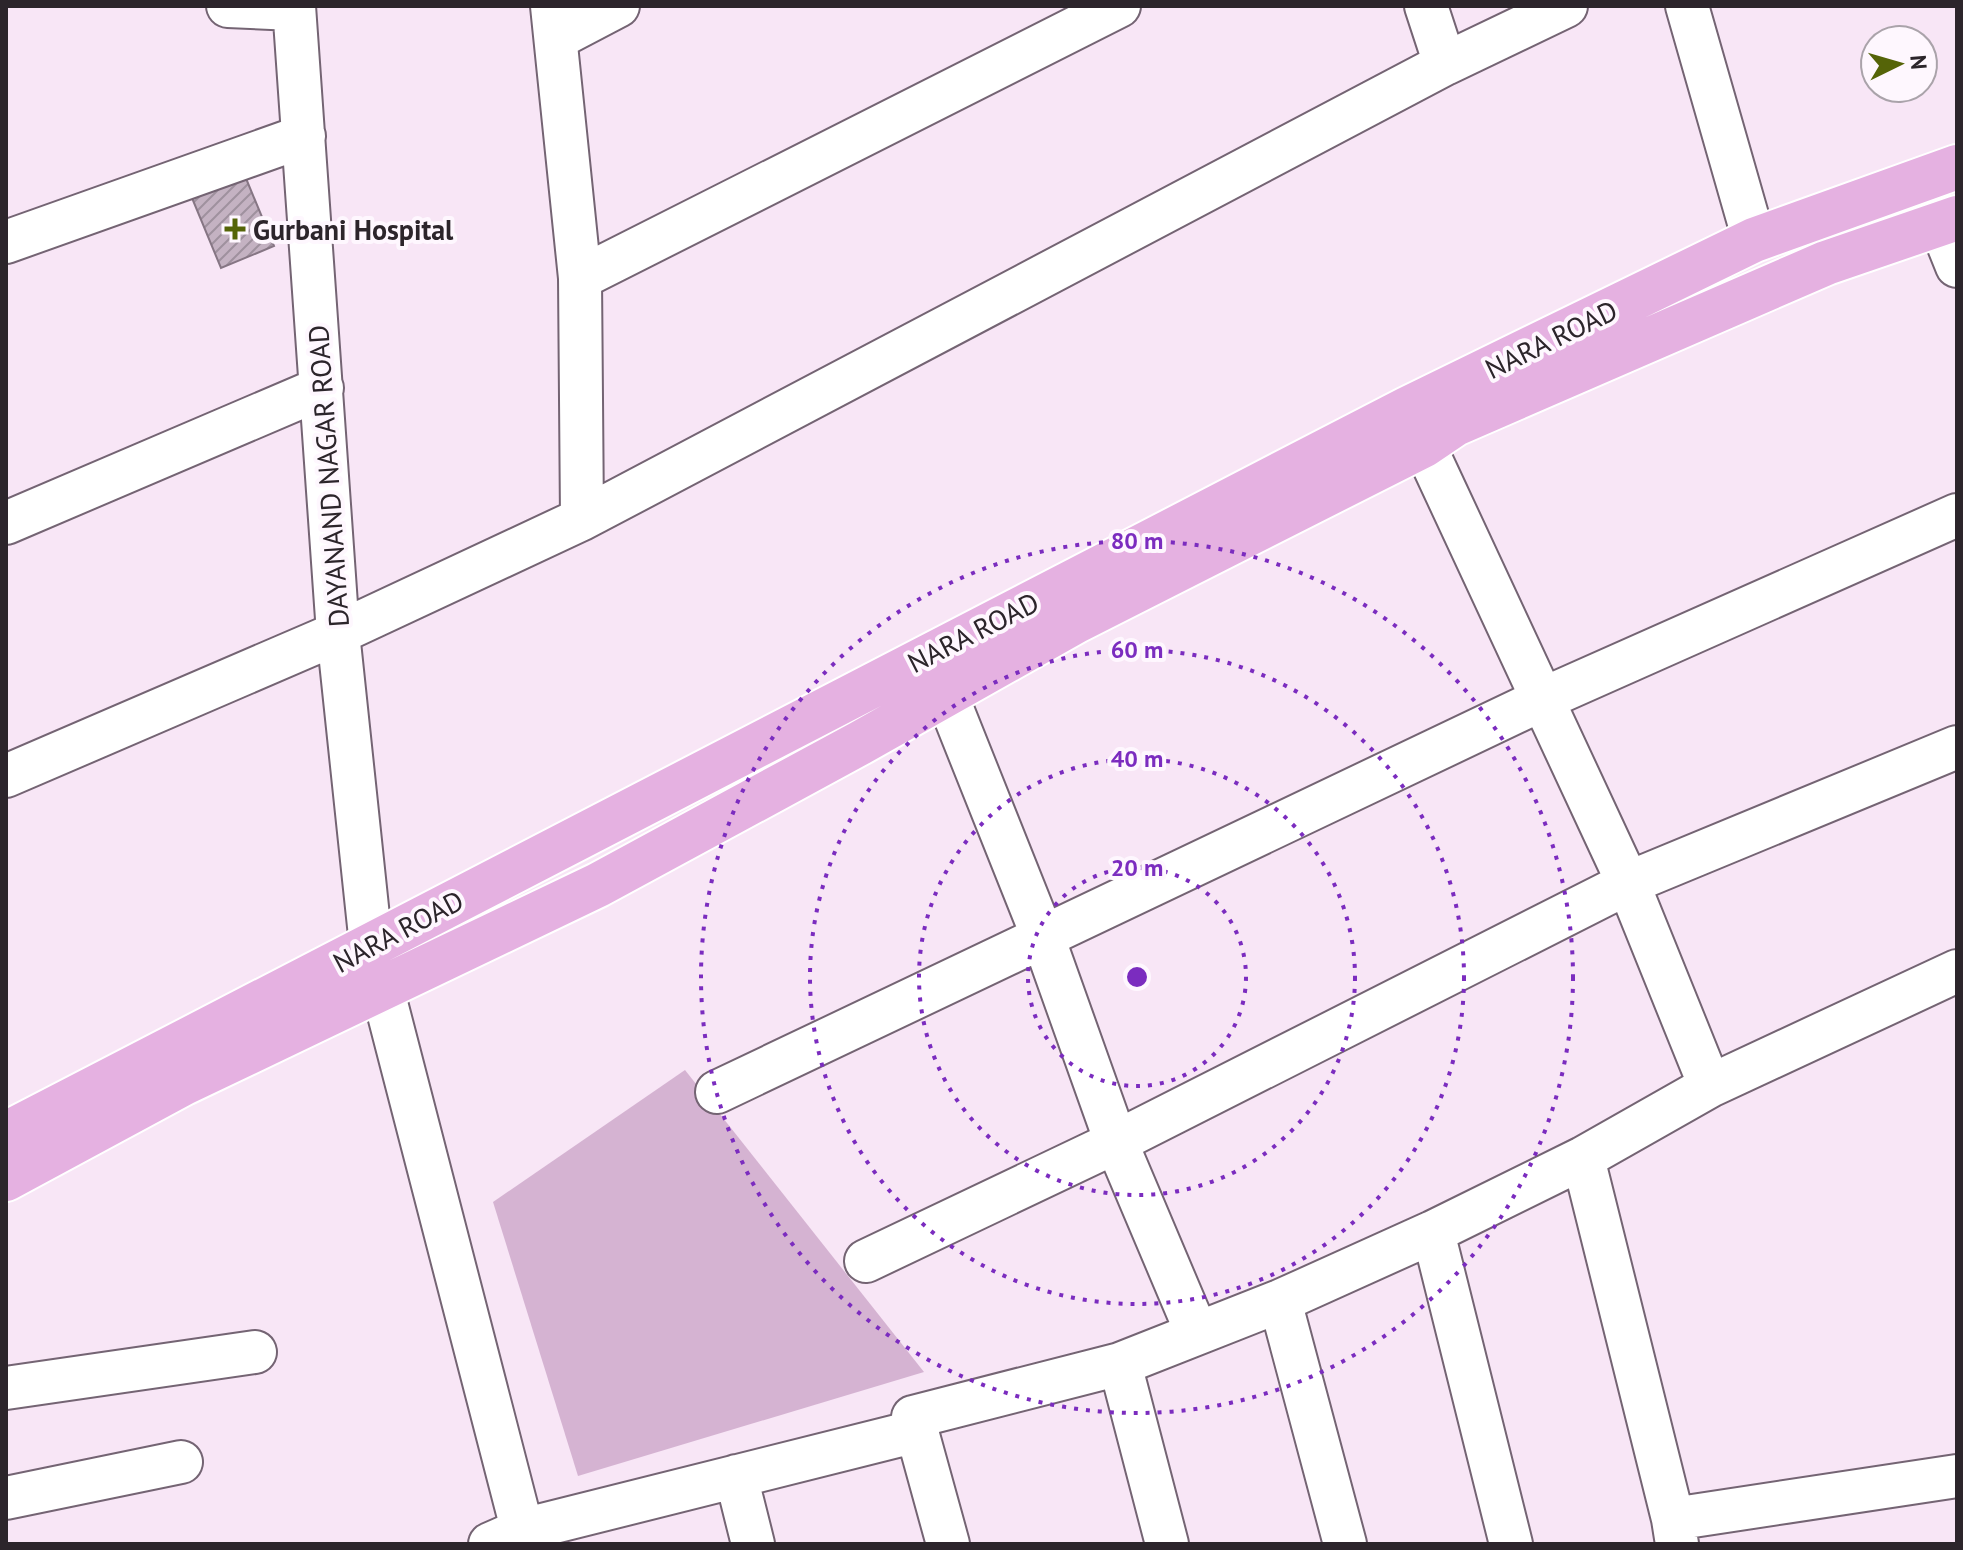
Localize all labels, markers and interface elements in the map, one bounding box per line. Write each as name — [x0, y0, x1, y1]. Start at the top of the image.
north arrow — [1859, 24, 1939, 104]
text: N — [1904, 54, 1934, 71]
place label: Gurbani Hospital — [253, 211, 454, 248]
marker: Gurbani Hospital — [224, 218, 246, 240]
street label: NARA ROAD — [1479, 291, 1623, 387]
street label: DAYANAND NAGAR ROAD — [299, 324, 357, 628]
text: 80 m — [1111, 525, 1163, 556]
street label: NARA ROAD — [901, 583, 1045, 681]
text: 60 m — [1111, 634, 1163, 665]
text: 40 m — [1111, 743, 1163, 774]
text: 20 m — [1111, 852, 1163, 883]
street label: NARA ROAD — [326, 881, 470, 981]
centre of rings — [1123, 963, 1151, 991]

